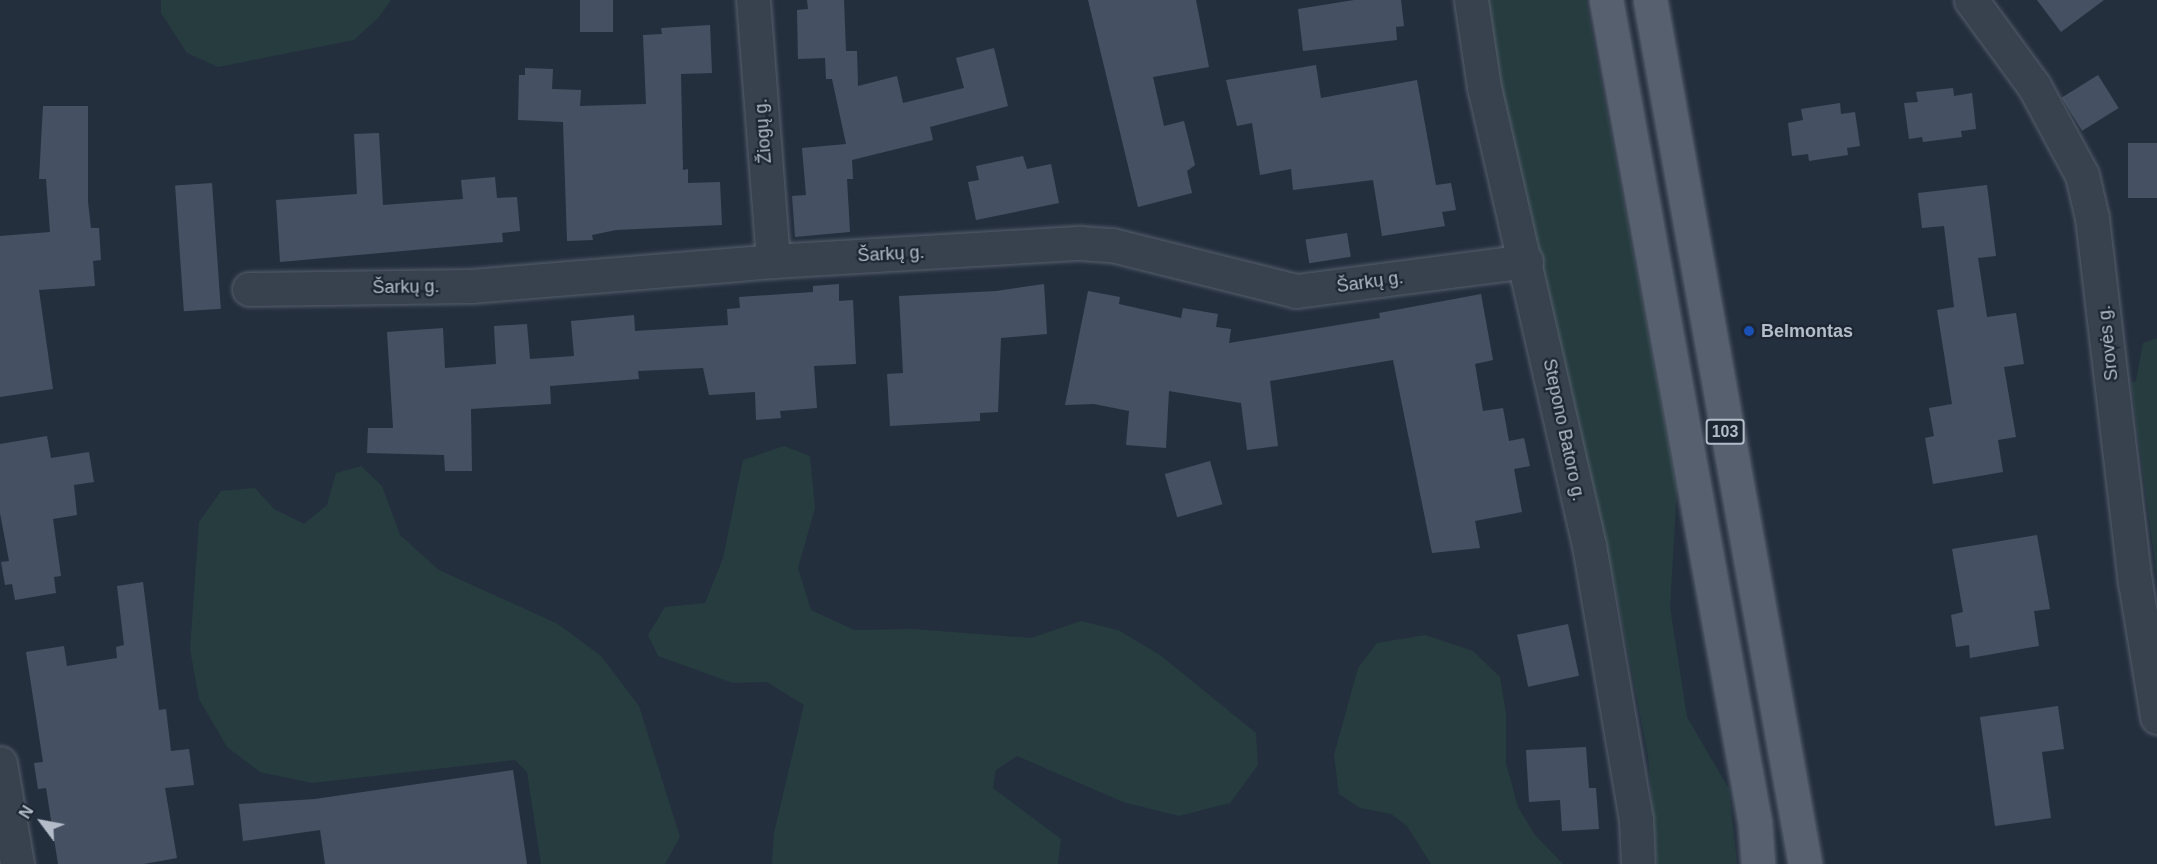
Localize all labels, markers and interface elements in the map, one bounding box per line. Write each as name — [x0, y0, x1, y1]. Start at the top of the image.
street label: Žiogų g. — [750, 98, 776, 164]
street label: Šarkų g. — [857, 241, 925, 267]
street label: Šarkų g. — [1335, 267, 1405, 297]
street label: Šarkų g. — [372, 276, 440, 298]
street label: Srovės g. — [2093, 304, 2123, 382]
place label: Belmontas — [1761, 320, 1853, 342]
marker: Belmontas — [1742, 324, 1756, 338]
street label: Stepono Batoro g. — [1538, 357, 1590, 503]
road number: 103 — [1706, 419, 1744, 445]
north arrow — [12, 792, 72, 852]
text: N — [16, 803, 37, 822]

